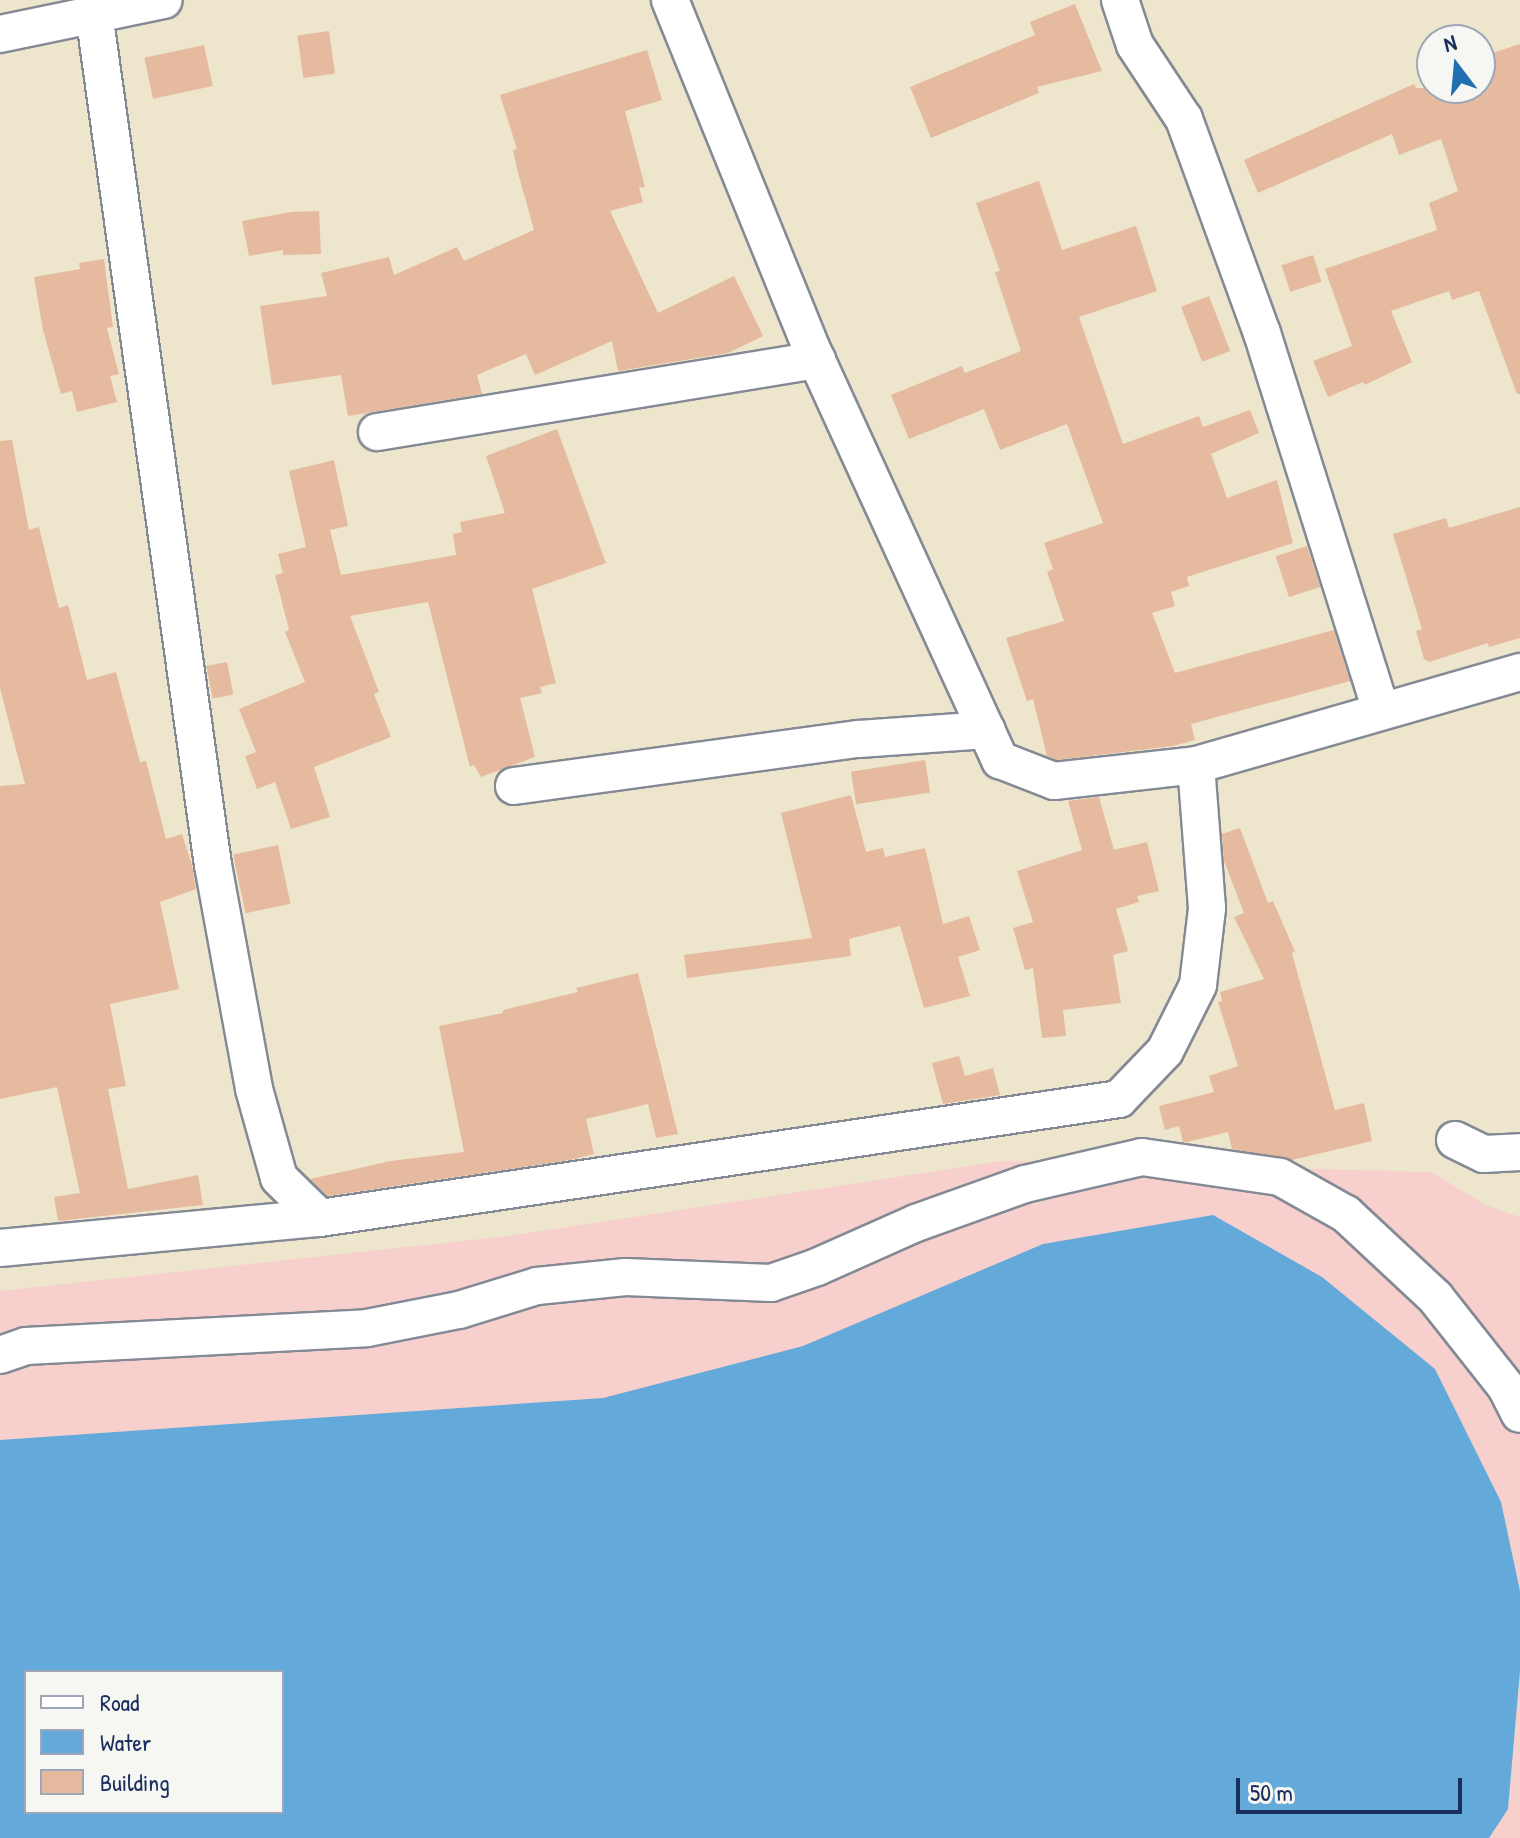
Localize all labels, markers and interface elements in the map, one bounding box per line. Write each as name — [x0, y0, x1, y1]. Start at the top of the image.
north arrow — [1416, 24, 1496, 104]
text: N — [1440, 27, 1460, 59]
legend — [24, 1670, 284, 1814]
text: Road — [100, 1686, 139, 1718]
text: Water — [100, 1726, 151, 1758]
scale bar — [1240, 1762, 1466, 1812]
text: Building — [100, 1766, 170, 1798]
text: 50 m — [1250, 1776, 1293, 1808]

